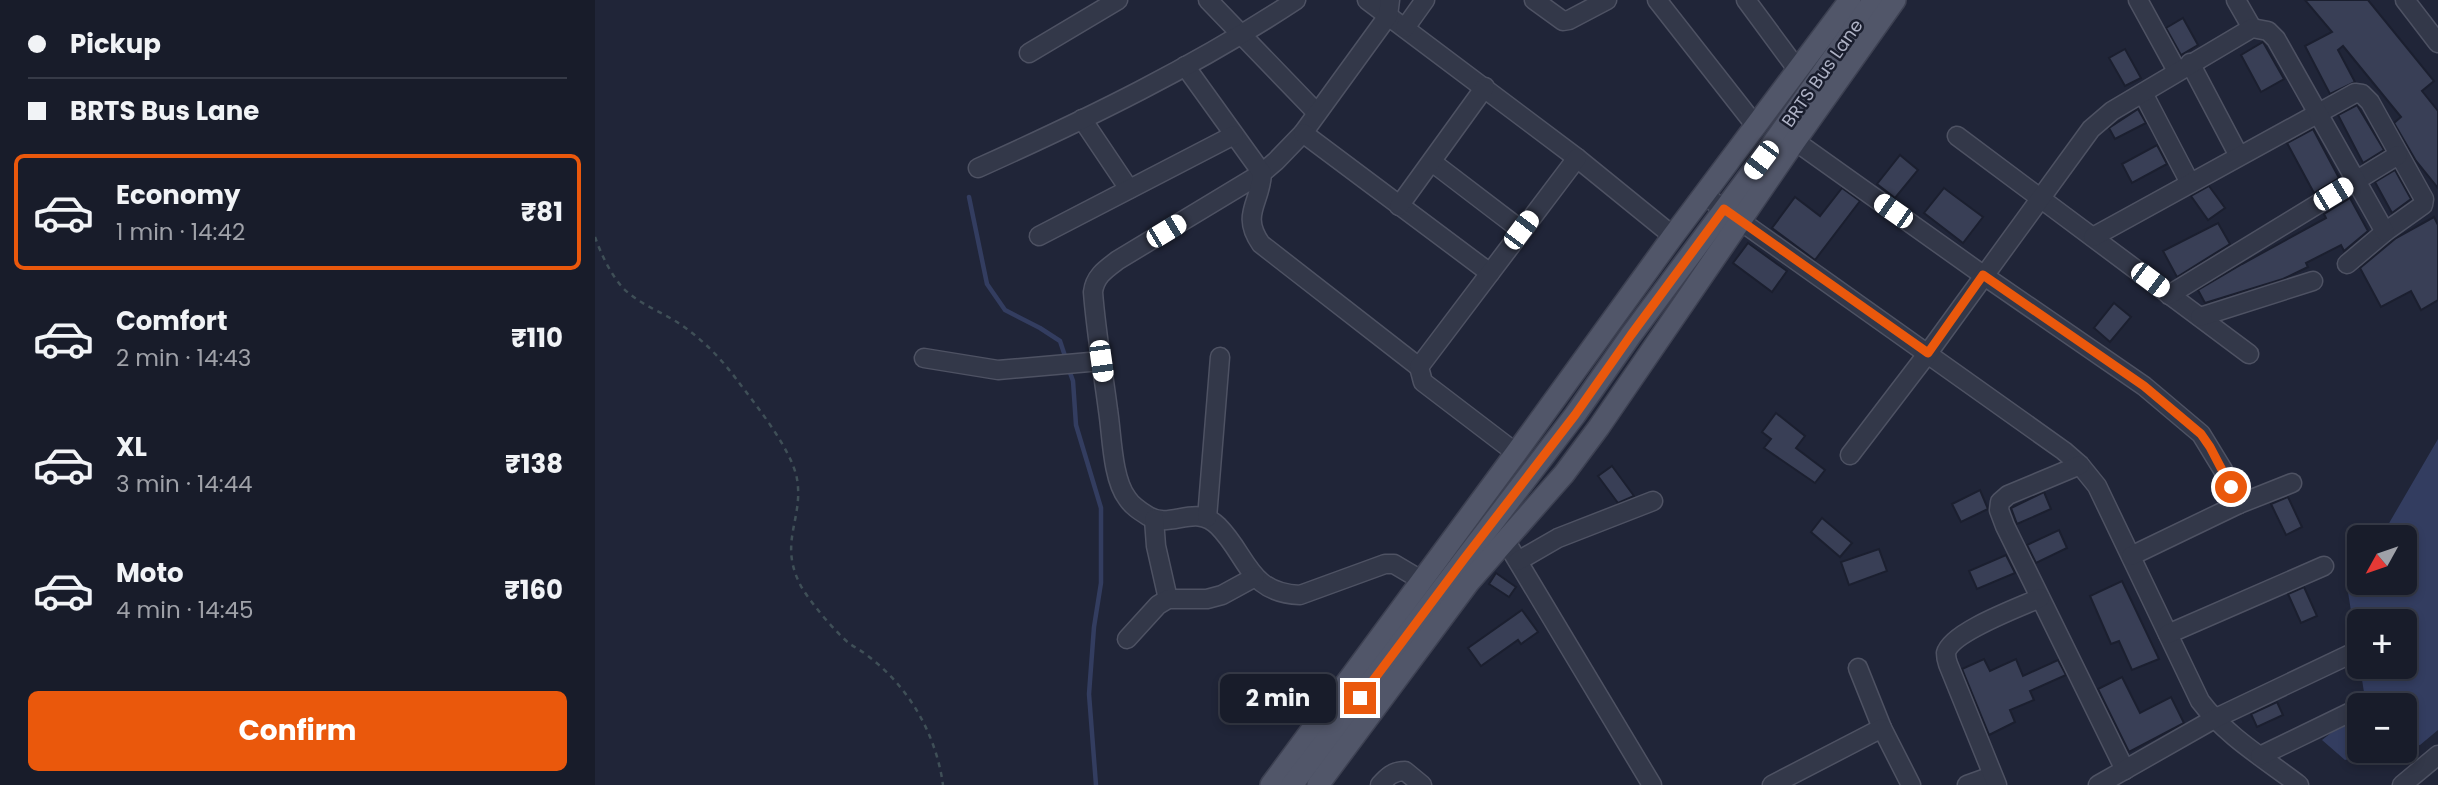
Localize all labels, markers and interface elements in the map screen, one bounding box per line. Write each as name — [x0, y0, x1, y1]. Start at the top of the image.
street label: BRTS Bus Lane — [1775, 14, 1869, 132]
text: Pickup — [70, 26, 161, 62]
text: BRTS Bus Lane — [70, 93, 259, 129]
car — [1740, 137, 1783, 183]
car — [2310, 174, 2357, 214]
text: Economy — [116, 177, 240, 213]
icon: car — [32, 181, 95, 244]
car — [1870, 190, 1917, 232]
text: ₹81 — [521, 194, 563, 230]
car — [1500, 207, 1543, 253]
car — [1143, 211, 1190, 251]
text: 1 min · 14:42 — [116, 216, 245, 248]
car — [2127, 259, 2174, 301]
text: Comfort — [116, 303, 228, 339]
icon: car — [32, 307, 95, 370]
text: ₹110 — [511, 320, 563, 356]
car — [1088, 339, 1115, 383]
text: 2 min · 14:43 — [116, 342, 251, 374]
text: XL — [116, 429, 147, 465]
icon: car — [32, 433, 95, 496]
text: ₹138 — [505, 446, 563, 482]
text: 3 min · 14:44 — [116, 468, 253, 500]
route start — [2215, 471, 2247, 503]
north arrow — [2347, 525, 2417, 595]
map controls — [2347, 525, 2417, 763]
text: Moto — [116, 555, 184, 591]
icon: car — [32, 559, 95, 622]
text: ₹160 — [504, 572, 563, 608]
text: 4 min · 14:45 — [116, 594, 253, 626]
button: + — [2347, 609, 2417, 679]
callout: 2 min — [1220, 674, 1335, 722]
text: 2 min — [1246, 682, 1310, 714]
route end — [1344, 682, 1376, 714]
button: Confirm — [28, 691, 567, 771]
button: − — [2347, 693, 2417, 763]

